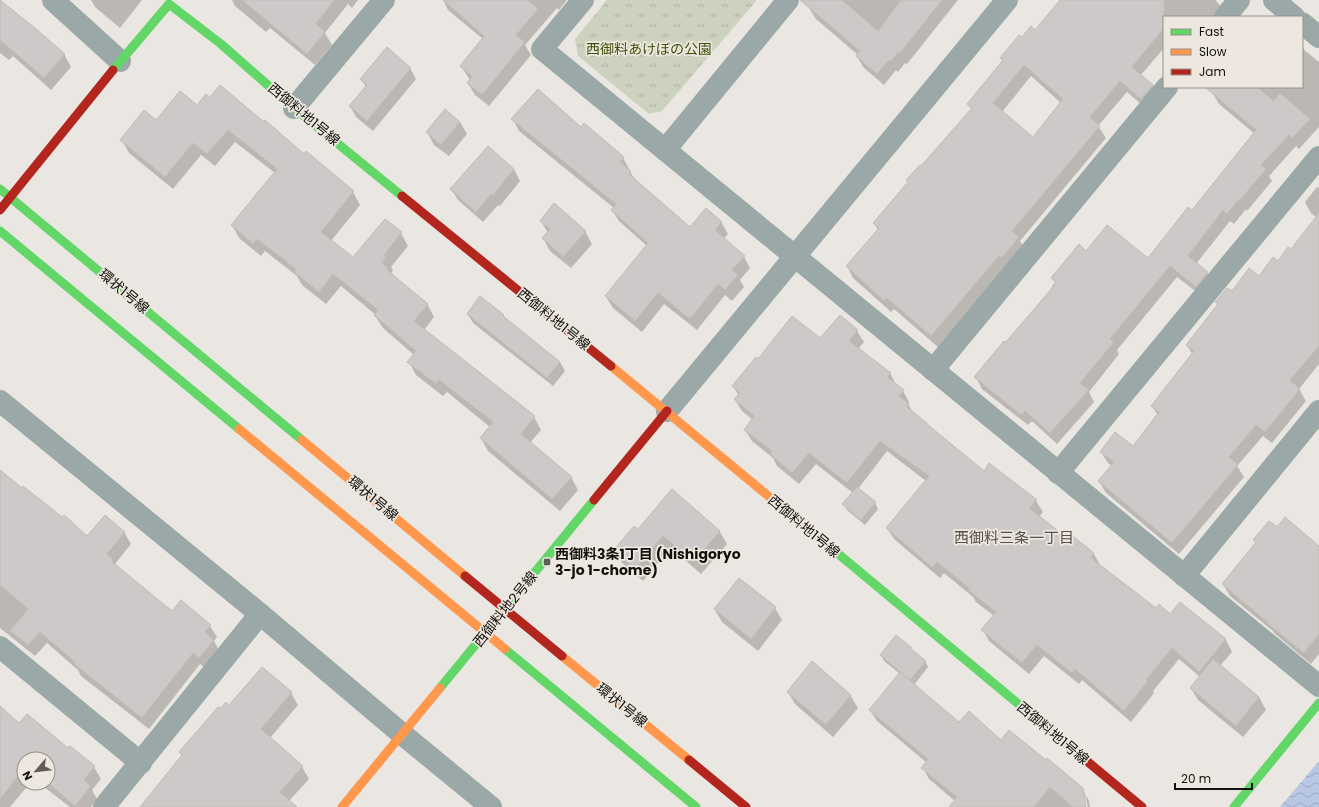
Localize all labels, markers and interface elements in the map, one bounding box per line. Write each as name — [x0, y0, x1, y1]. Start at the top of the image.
legend — [1163, 16, 1303, 88]
text: Fast — [1199, 23, 1224, 40]
park label: 西御料あけぼの公園 — [586, 39, 712, 59]
text: Slow — [1199, 43, 1227, 60]
text: Jam — [1199, 63, 1226, 80]
street label: 西御料地1号線 — [264, 78, 344, 150]
street label: 環状1号線 — [94, 264, 154, 318]
street label: 西御料地1号線 — [513, 283, 595, 355]
street label: 環状1号線 — [343, 471, 403, 525]
street label: 西御料地1号線 — [764, 490, 844, 562]
district label: 西御料三条一丁目 — [954, 527, 1074, 548]
place label: 西御料3条1丁目 (Nishigoryo 3-jo 1-chome) — [555, 544, 741, 580]
marker: 西御料3条1丁目 (Nishigoryo 3-jo 1-chome) — [542, 557, 552, 567]
street label: 西御料地2号線 — [468, 567, 542, 651]
street label: 環状1号線 — [592, 678, 652, 732]
street label: 西御料地1号線 — [1013, 697, 1093, 769]
north arrow — [16, 751, 56, 791]
scale bar — [1175, 765, 1252, 791]
text: N — [18, 768, 36, 783]
text: 20 m — [1181, 770, 1211, 787]

